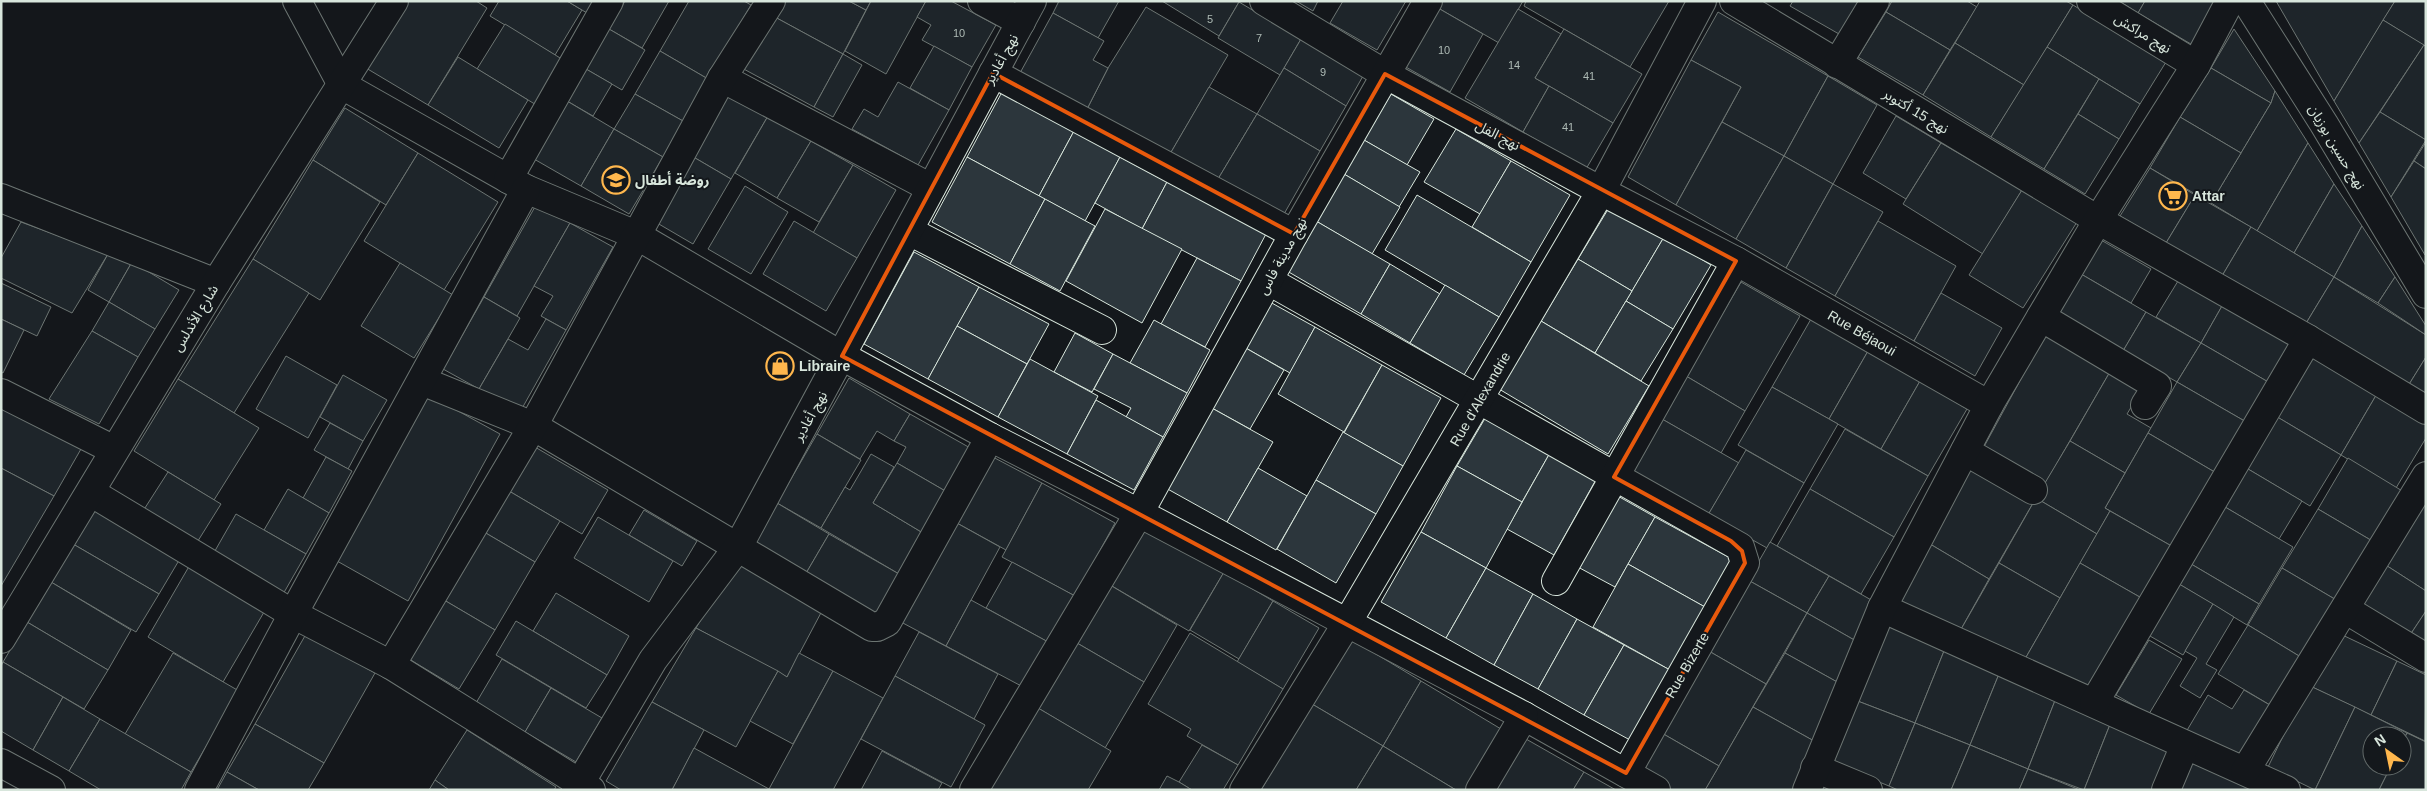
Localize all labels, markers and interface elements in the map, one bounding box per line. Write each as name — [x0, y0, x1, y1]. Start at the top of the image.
street label: نهج مراكش — [2110, 10, 2174, 59]
house number: 5 — [1207, 13, 1213, 25]
house number: 10 — [953, 27, 965, 39]
street label: نهج أغادير — [980, 31, 1024, 89]
house number: 7 — [1256, 32, 1262, 44]
house number: 10 — [1438, 44, 1450, 56]
house number: 14 — [1508, 59, 1520, 71]
house number: 9 — [1320, 66, 1326, 78]
house number: 41 — [1583, 70, 1595, 82]
street label: نهج 15 أكتوبر — [1878, 84, 1952, 139]
street label: نهج حسين بوزيان — [2303, 102, 2369, 194]
street label: نهج الفل — [1472, 117, 1523, 156]
house number: 41 — [1562, 121, 1574, 133]
school or university icon: روضة أطفال — [601, 165, 631, 195]
place label: روضة أطفال — [635, 171, 709, 189]
supermarket icon: Attar — [2158, 181, 2188, 211]
place label: Attar — [2192, 188, 2225, 204]
street label: نهج مدينة فاس — [1254, 214, 1312, 299]
street label: شارع الأندلس — [169, 282, 224, 356]
street label: Rue Béjaoui — [1825, 307, 1899, 359]
street label: Rue d'Alexandrie — [1447, 349, 1514, 449]
shop icon: Libraire — [765, 351, 795, 381]
place label: Libraire — [799, 358, 851, 374]
street label: نهج أغادير — [789, 388, 833, 446]
street label: Rue Bizerte — [1662, 629, 1712, 701]
north arrow — [2362, 726, 2412, 776]
text: N — [2371, 731, 2389, 750]

